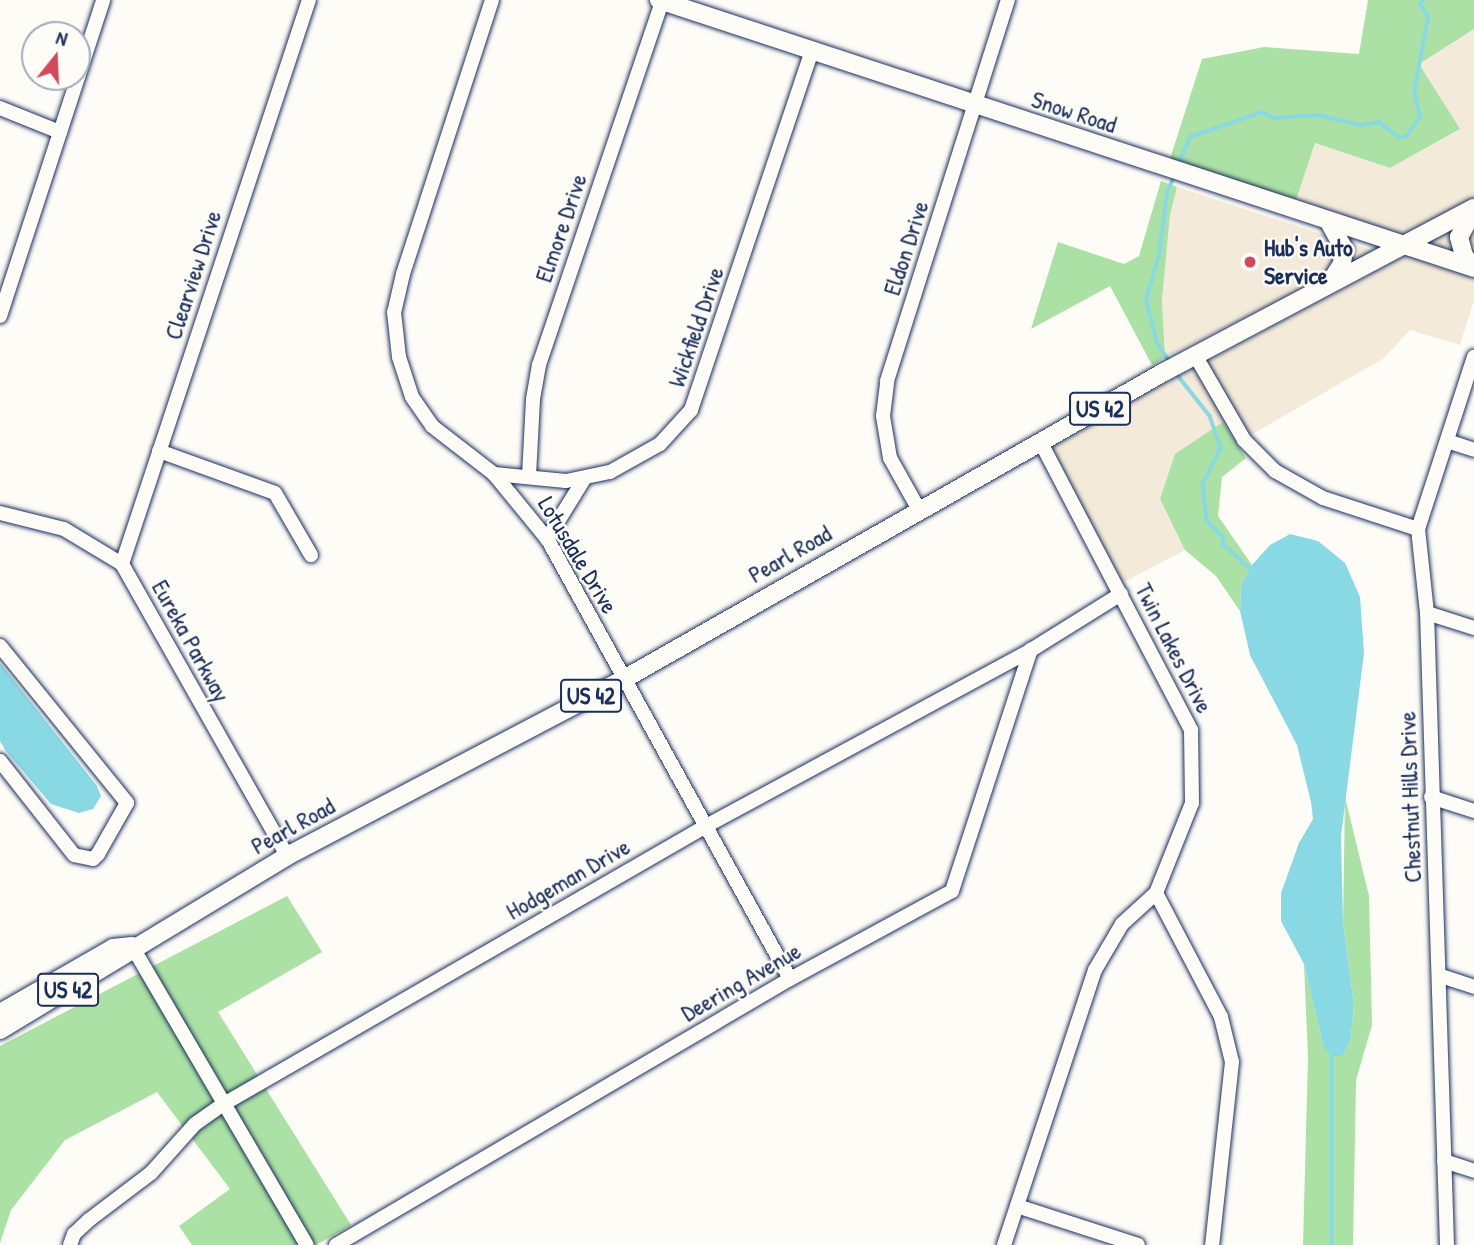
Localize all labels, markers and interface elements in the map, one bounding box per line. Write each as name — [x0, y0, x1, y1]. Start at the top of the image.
north arrow — [21, 21, 91, 91]
text: N — [53, 24, 71, 52]
street label: Snow Road — [1028, 85, 1120, 139]
street label: Elmore Drive — [529, 170, 593, 286]
street label: Eldon Drive — [877, 197, 935, 299]
street label: Clearview Drive — [159, 207, 227, 343]
place label: Hub's Auto Service — [1264, 234, 1353, 290]
marker: Hub's Auto Service — [1242, 254, 1258, 270]
street label: Wickfield Drive — [662, 263, 730, 391]
road number: US 42 — [1068, 390, 1132, 428]
street label: Lotusdale Drive — [532, 491, 624, 619]
street label: Pearl Road — [743, 519, 837, 589]
street label: Eureka Parkway — [146, 575, 236, 707]
street label: Twin Lakes Drive — [1129, 578, 1219, 718]
road number: US 42 — [560, 676, 622, 716]
street label: Chestnut Hills Drive — [1393, 711, 1427, 883]
street label: Pearl Road — [246, 791, 340, 861]
street label: Hodgeman Drive — [501, 832, 635, 926]
street label: Deering Avenue — [676, 936, 806, 1028]
road number: US 42 — [36, 970, 100, 1009]

